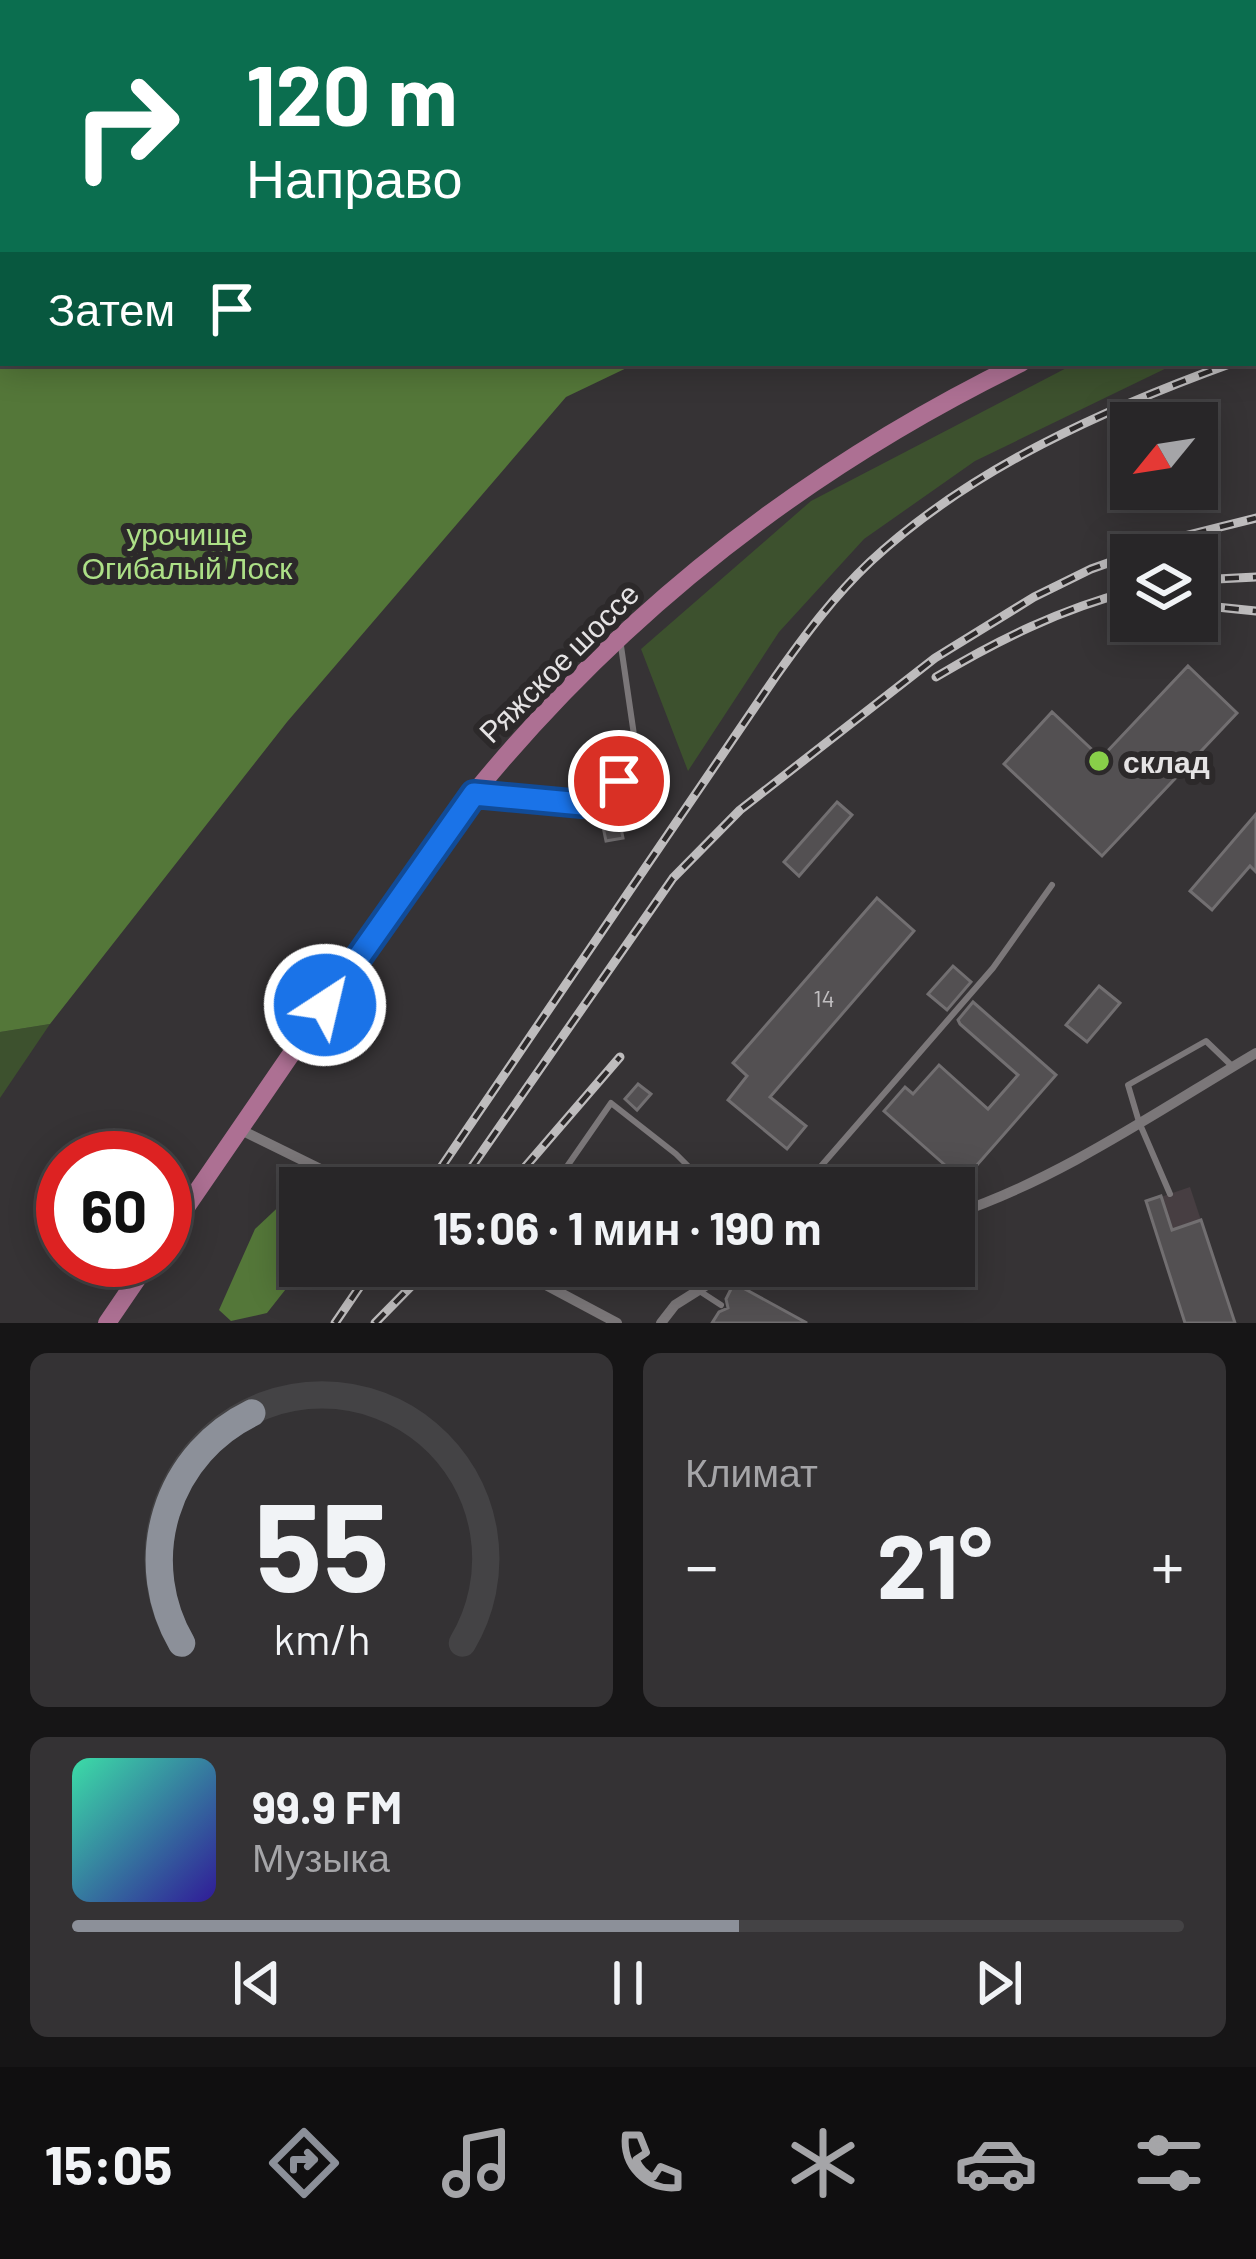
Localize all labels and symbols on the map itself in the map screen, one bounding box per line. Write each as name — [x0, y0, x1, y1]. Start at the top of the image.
north arrow — [1110, 402, 1218, 510]
park label: урочище Огибалый Лоск — [82, 515, 293, 585]
street label: Ряжское шоссе — [471, 575, 645, 749]
pin — [568, 730, 670, 832]
place label: склад — [1123, 743, 1210, 779]
marker: склад — [1086, 748, 1112, 774]
position arrow — [262, 942, 388, 1068]
house number: 14 — [813, 983, 835, 1012]
speed limit sign: 60 — [36, 1131, 192, 1287]

